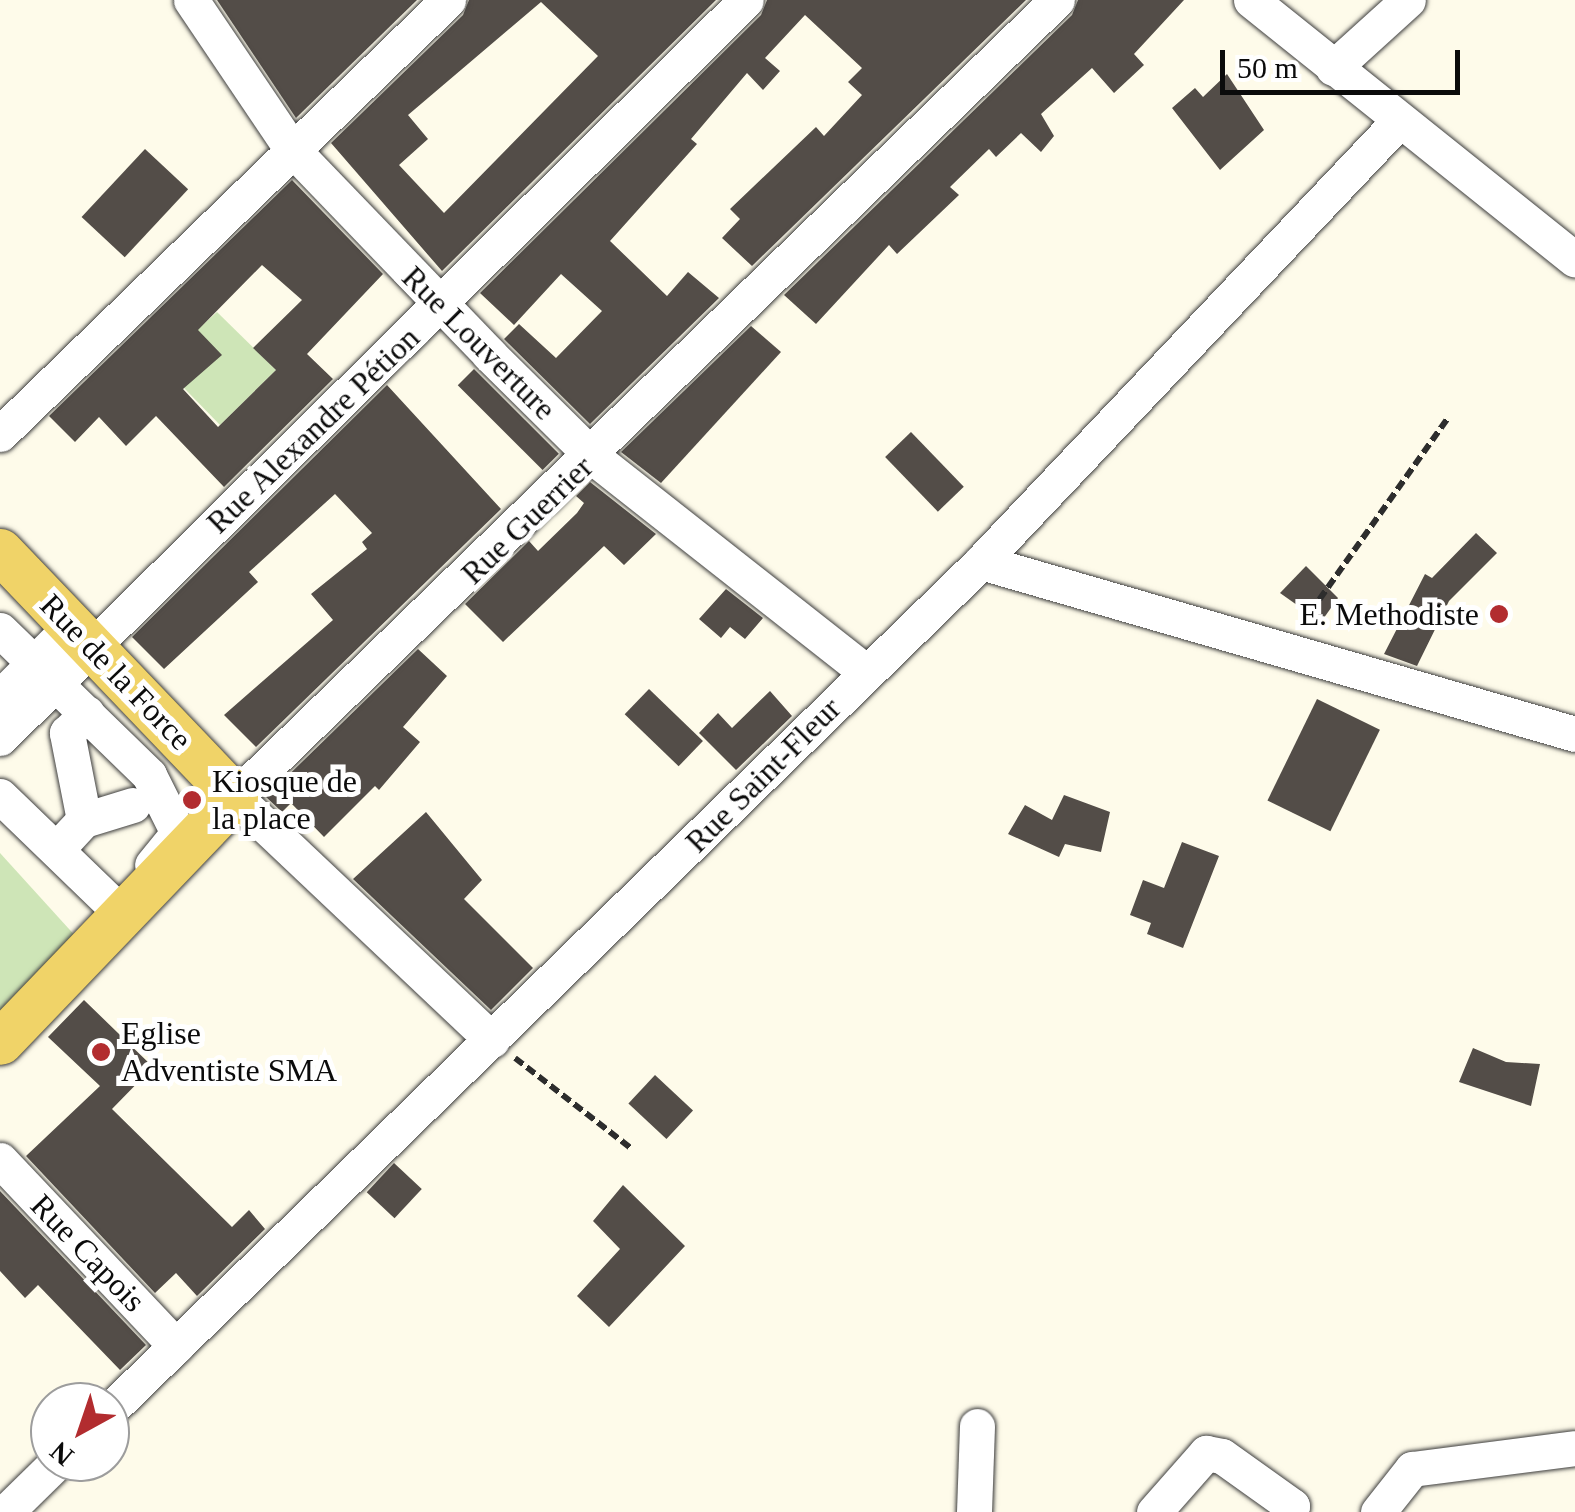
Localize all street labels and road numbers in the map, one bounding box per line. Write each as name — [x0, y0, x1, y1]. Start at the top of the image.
street label: Rue Louverture — [394, 258, 564, 428]
street label: Rue Alexandre Pétion — [198, 318, 428, 542]
street label: Rue Guerrier — [453, 448, 601, 592]
street label: Rue de la Force — [32, 586, 200, 758]
street label: Rue Saint-Fleur — [677, 689, 849, 861]
street label: Rue Capois — [23, 1186, 153, 1320]

